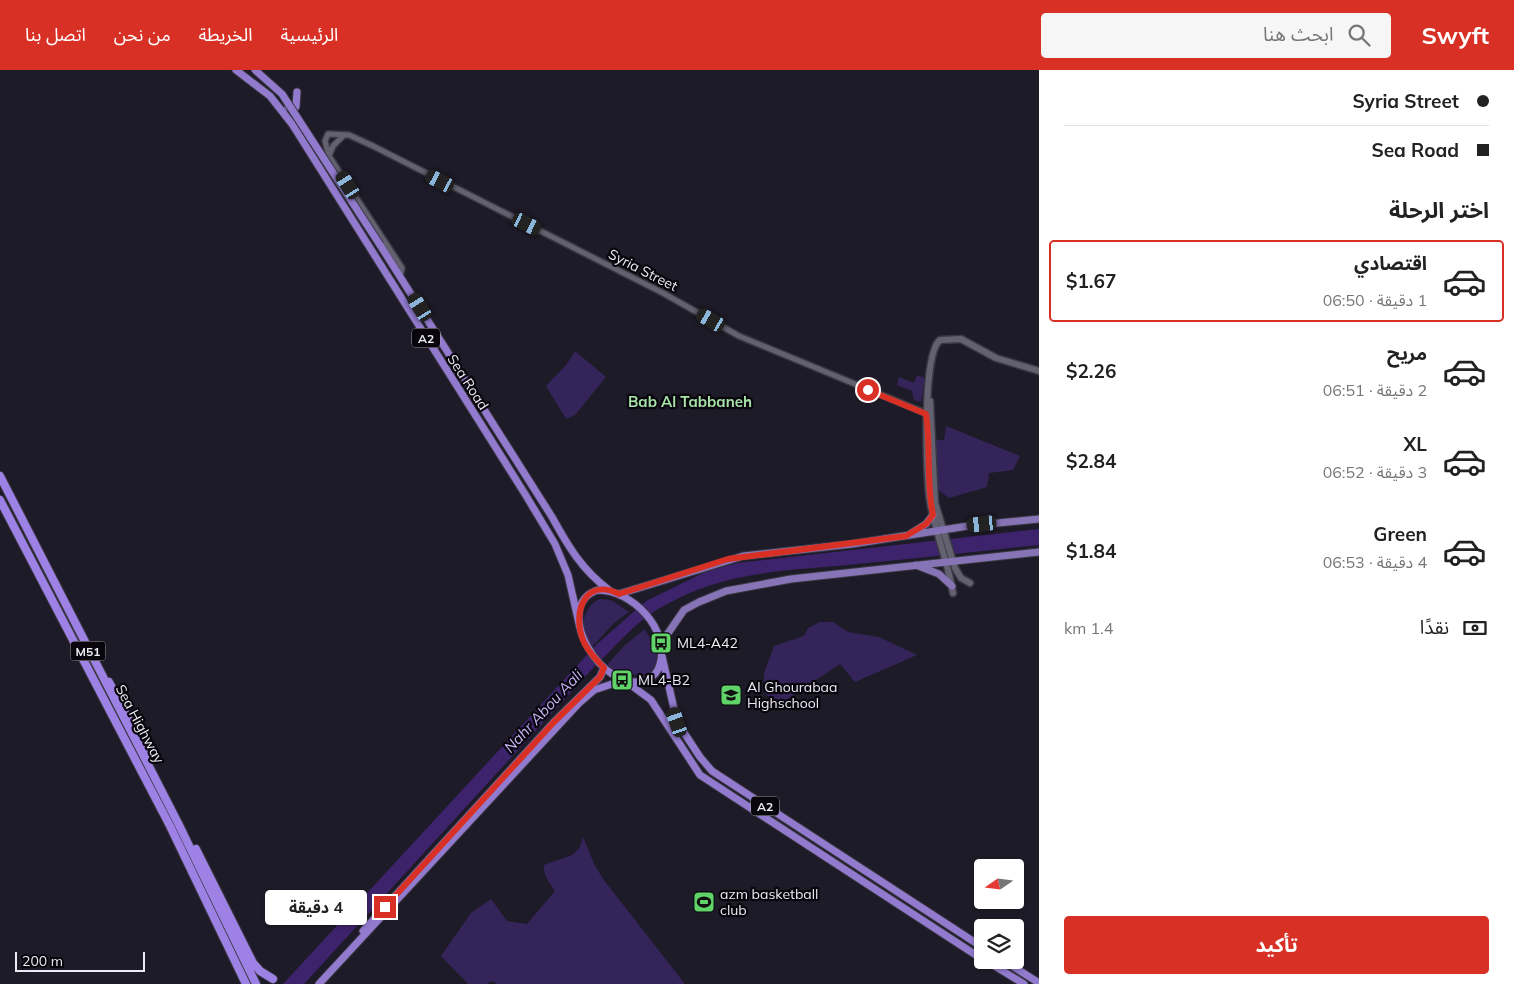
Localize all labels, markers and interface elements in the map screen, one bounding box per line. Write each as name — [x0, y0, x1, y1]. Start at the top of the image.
search box — [1041, 13, 1391, 58]
text: Swyft — [1421, 20, 1489, 50]
icon: search — [1345, 21, 1373, 49]
text: ابحث هنا — [1263, 22, 1333, 46]
text: اتصل بنا — [25, 23, 86, 46]
text: من نحن — [114, 23, 171, 46]
text: الخريطة — [199, 23, 253, 46]
text: الرئيسية — [281, 23, 338, 46]
text: Syria Street — [1353, 89, 1459, 113]
text: Sea Road — [1371, 138, 1459, 162]
car — [333, 168, 362, 202]
car — [423, 168, 456, 194]
text: اختر الرحلة — [1389, 196, 1489, 224]
car — [510, 211, 543, 237]
street label: Syria Street — [605, 245, 681, 295]
text: اقتصادي — [1354, 251, 1427, 275]
icon: car — [1442, 259, 1487, 304]
text: $1.67 — [1066, 269, 1116, 293]
car — [405, 290, 434, 324]
text: 1 دقيقة · 06:50 — [1323, 290, 1427, 310]
car — [694, 306, 727, 334]
road number: A2 — [412, 328, 440, 348]
text: مريح — [1387, 341, 1427, 365]
icon: car — [1442, 349, 1487, 394]
street label: Sea Road — [443, 351, 493, 413]
text: $2.26 — [1066, 359, 1116, 383]
route start — [857, 379, 879, 401]
text: 2 دقيقة · 06:51 — [1323, 380, 1427, 400]
district label: Bab Al Tabbaneh — [628, 392, 752, 411]
text: XL — [1404, 432, 1427, 456]
icon: car — [1442, 439, 1487, 484]
text: $2.84 — [1066, 449, 1116, 473]
text: 3 دقيقة · 06:52 — [1323, 462, 1427, 482]
car — [966, 515, 997, 533]
text: Green — [1373, 522, 1427, 546]
icon: car — [1442, 529, 1487, 574]
text: $1.84 — [1066, 539, 1116, 563]
text: 4 دقيقة · 06:53 — [1323, 552, 1427, 572]
icon: cash — [1461, 614, 1489, 642]
text: نقدًا — [1420, 615, 1449, 639]
text: 1.4 km — [1064, 618, 1113, 638]
bus stop icon: ML4-A42 — [649, 631, 673, 655]
place label: ML4-A42 — [677, 634, 738, 652]
road number: M51 — [70, 642, 106, 660]
water label: Nahr Abou Aali — [500, 665, 587, 756]
bus stop icon: ML4-B2 — [610, 668, 634, 692]
place label: ML4-B2 — [638, 671, 690, 689]
place label: Al Ghourabaa Highschool — [747, 678, 837, 712]
street label: Sea Highway — [112, 681, 169, 767]
school or university icon: Al Ghourabaa Highschool — [719, 683, 743, 707]
car — [665, 705, 688, 739]
road number: A2 — [751, 796, 779, 816]
north arrow — [974, 859, 1024, 909]
map controls — [974, 859, 1024, 969]
place label: azm basketball club — [720, 885, 818, 919]
callout: 4 دقيقة — [265, 890, 368, 924]
sports icon: azm basketball club — [692, 890, 716, 914]
route end — [374, 896, 396, 918]
text: 4 دقيقة — [289, 897, 343, 917]
button: تأكيد — [1064, 916, 1489, 974]
button: layers — [974, 919, 1024, 969]
scale bar — [15, 949, 145, 972]
text: 200 m — [22, 952, 63, 970]

